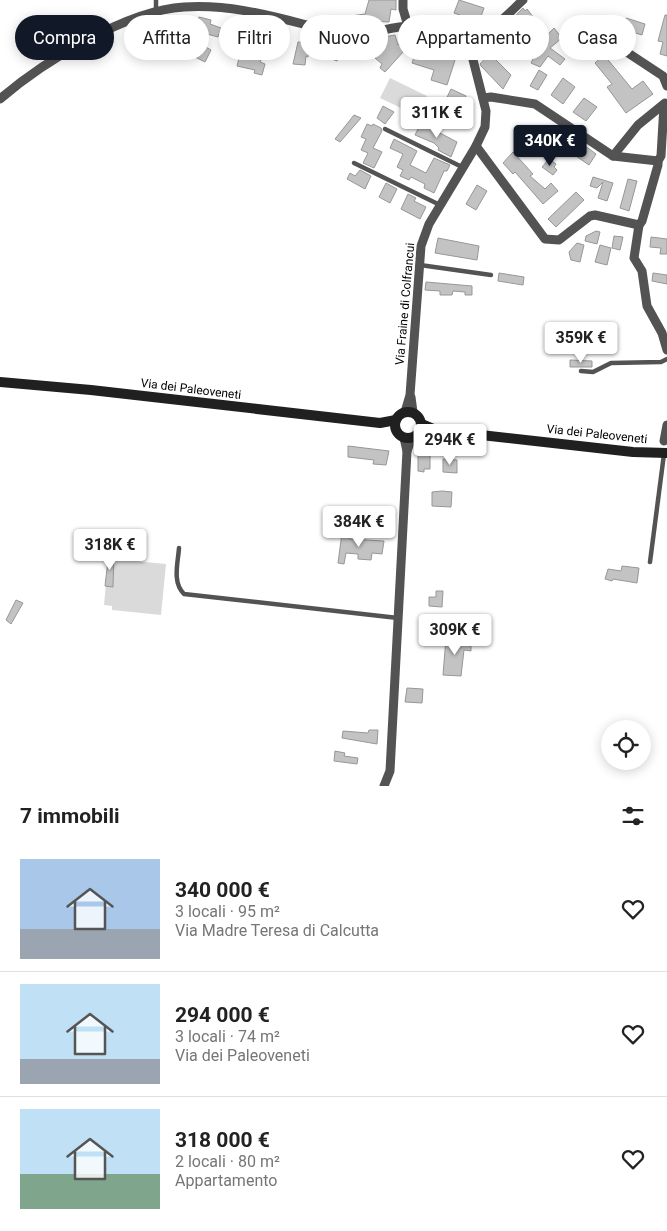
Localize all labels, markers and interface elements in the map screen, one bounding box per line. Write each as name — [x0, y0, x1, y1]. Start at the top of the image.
chip: Compra — [15, 15, 114, 60]
chip: Affitta — [124, 15, 209, 60]
chip: Filtri — [219, 15, 290, 60]
chip: Nuovo — [300, 15, 388, 60]
chip: Appartamento — [398, 15, 549, 60]
chip: Casa — [559, 15, 636, 60]
pin: 311K € — [396, 96, 478, 139]
text: 311K € — [412, 103, 462, 122]
pin: 340K € — [509, 124, 591, 167]
text: 340K € — [525, 131, 575, 150]
street label: Via Fraine di Colfrancui — [393, 242, 417, 366]
pin: 359K € — [540, 322, 622, 364]
text: 359K € — [556, 328, 606, 347]
street label: Via dei Paleoveneti — [140, 376, 242, 402]
street label: Via dei Paleoveneti — [546, 422, 648, 446]
pin: 294K € — [409, 424, 491, 466]
text: 294K € — [425, 430, 475, 449]
pin: 384K € — [318, 506, 400, 548]
text: 384K € — [334, 512, 384, 531]
pin: 318K € — [69, 528, 151, 571]
text: 318K € — [85, 535, 135, 554]
pin: 309K € — [414, 614, 496, 656]
text: 309K € — [430, 620, 480, 639]
map controls — [601, 720, 651, 770]
button: locate — [601, 720, 651, 770]
icon: filters — [619, 802, 647, 830]
text: 7 immobili — [20, 804, 120, 828]
text: 340 000 € — [175, 878, 270, 902]
icon: home — [60, 879, 120, 939]
icon: heart — [619, 895, 647, 923]
text: 3 locali · 95 m² — [175, 902, 280, 921]
text: Via Madre Teresa di Calcutta — [175, 921, 379, 940]
text: 294 000 € — [175, 1003, 270, 1027]
icon: home — [60, 1004, 120, 1064]
icon: heart — [619, 1020, 647, 1048]
text: 3 locali · 74 m² — [175, 1027, 280, 1046]
text: Via dei Paleoveneti — [175, 1046, 310, 1065]
text: 318 000 € — [175, 1128, 270, 1152]
icon: home — [60, 1129, 120, 1189]
icon: heart — [619, 1145, 647, 1173]
text: 2 locali · 80 m² — [175, 1152, 280, 1171]
text: Appartamento — [175, 1171, 277, 1190]

